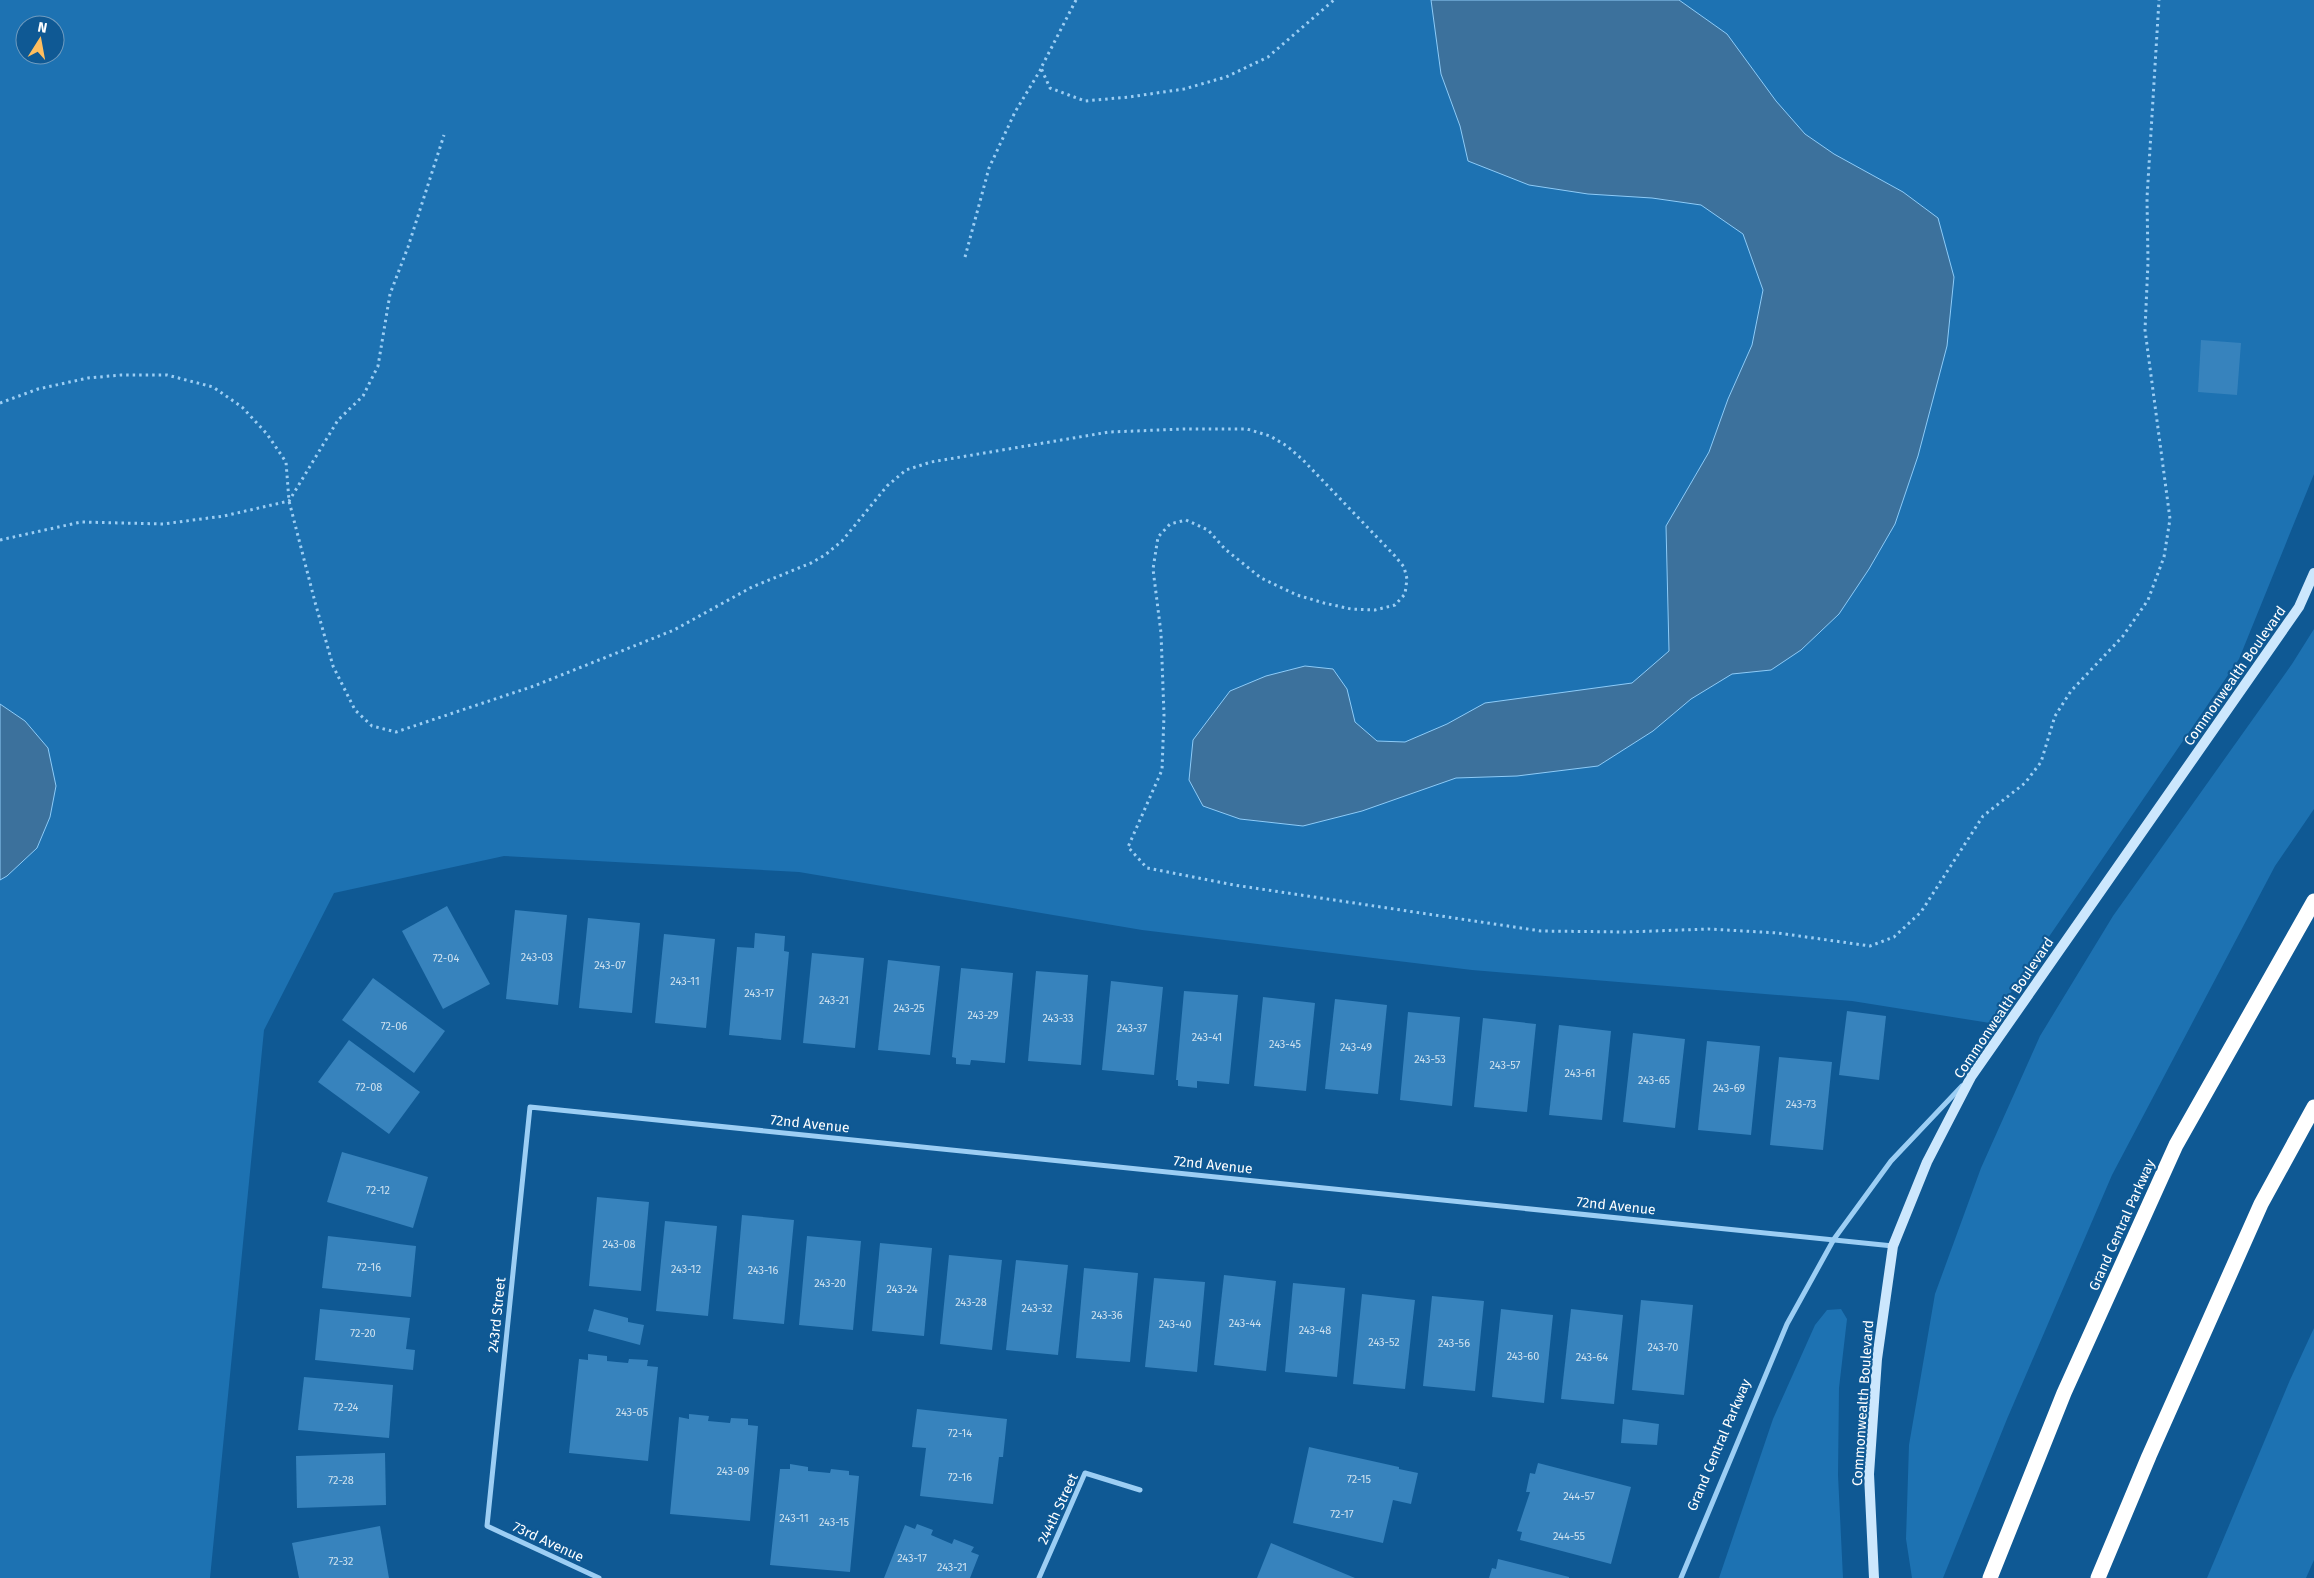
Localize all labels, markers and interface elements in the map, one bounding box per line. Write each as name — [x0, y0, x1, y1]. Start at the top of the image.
north arrow — [15, 15, 65, 65]
text: N — [36, 18, 49, 37]
street label: Commonwealth Boulevard — [2180, 603, 2290, 749]
street label: Commonwealth Boulevard — [1950, 934, 2058, 1082]
house number: 243-03 — [521, 951, 553, 964]
house number: 72-04 — [433, 952, 459, 965]
house number: 243-07 — [594, 959, 626, 972]
house number: 243-11 — [670, 975, 700, 988]
house number: 243-17 — [744, 987, 774, 1000]
house number: 243-21 — [819, 994, 849, 1007]
house number: 243-25 — [893, 1002, 925, 1015]
house number: 243-29 — [967, 1009, 999, 1022]
house number: 243-33 — [1042, 1012, 1074, 1025]
house number: 72-06 — [381, 1020, 407, 1033]
house number: 243-37 — [1117, 1022, 1147, 1035]
house number: 243-41 — [1192, 1031, 1222, 1044]
house number: 243-45 — [1269, 1038, 1301, 1051]
house number: 243-49 — [1340, 1041, 1372, 1054]
house number: 243-53 — [1414, 1053, 1446, 1066]
house number: 243-57 — [1490, 1059, 1520, 1072]
house number: 243-61 — [1565, 1067, 1595, 1080]
house number: 243-65 — [1638, 1074, 1671, 1087]
house number: 72-08 — [356, 1081, 382, 1094]
house number: 243-69 — [1713, 1082, 1745, 1095]
house number: 243-73 — [1786, 1098, 1816, 1111]
street label: 72nd Avenue — [769, 1111, 851, 1137]
street label: 72nd Avenue — [1172, 1152, 1254, 1178]
street label: Grand Central Parkway — [2085, 1157, 2159, 1293]
house number: 72-12 — [366, 1184, 390, 1197]
street label: 72nd Avenue — [1575, 1193, 1657, 1219]
house number: 243-08 — [603, 1238, 635, 1251]
house number: 72-16 — [357, 1261, 381, 1274]
house number: 243-12 — [671, 1263, 701, 1276]
house number: 243-16 — [748, 1264, 778, 1277]
street label: 243rd Street — [485, 1275, 510, 1354]
house number: 243-20 — [814, 1277, 846, 1290]
house number: 243-24 — [886, 1283, 918, 1296]
house number: 243-28 — [955, 1296, 987, 1309]
house number: 243-32 — [1022, 1302, 1052, 1315]
house number: 243-36 — [1091, 1309, 1123, 1322]
house number: 243-44 — [1229, 1317, 1261, 1330]
house number: 243-40 — [1159, 1318, 1191, 1331]
street label: Commonwealth Boulevard — [1849, 1319, 1877, 1487]
house number: 243-48 — [1299, 1324, 1331, 1337]
house number: 72-20 — [350, 1327, 376, 1340]
house number: 243-52 — [1368, 1336, 1400, 1349]
house number: 243-56 — [1438, 1337, 1470, 1350]
house number: 243-70 — [1648, 1341, 1678, 1354]
house number: 243-60 — [1507, 1350, 1539, 1363]
house number: 243-64 — [1576, 1351, 1608, 1364]
street label: Grand Central Parkway — [1683, 1376, 1755, 1514]
house number: 72-24 — [334, 1401, 359, 1414]
house number: 243-05 — [616, 1406, 649, 1419]
house number: 72-14 — [948, 1427, 972, 1440]
house number: 243-09 — [717, 1465, 749, 1478]
street label: 244th Street — [1034, 1470, 1082, 1547]
house number: 72-16 — [948, 1471, 972, 1484]
house number: 72-15 — [1347, 1473, 1372, 1486]
house number: 72-28 — [328, 1474, 354, 1487]
house number: 244-57 — [1563, 1490, 1595, 1503]
house number: 72-17 — [1330, 1508, 1354, 1521]
house number: 243-11 — [779, 1512, 809, 1525]
house number: 243-15 — [819, 1516, 850, 1529]
street label: 73rd Avenue — [510, 1518, 586, 1566]
house number: 244-55 — [1553, 1530, 1586, 1543]
house number: 243-17 — [897, 1552, 927, 1565]
house number: 72-32 — [329, 1555, 353, 1568]
house number: 243-21 — [937, 1561, 967, 1574]

